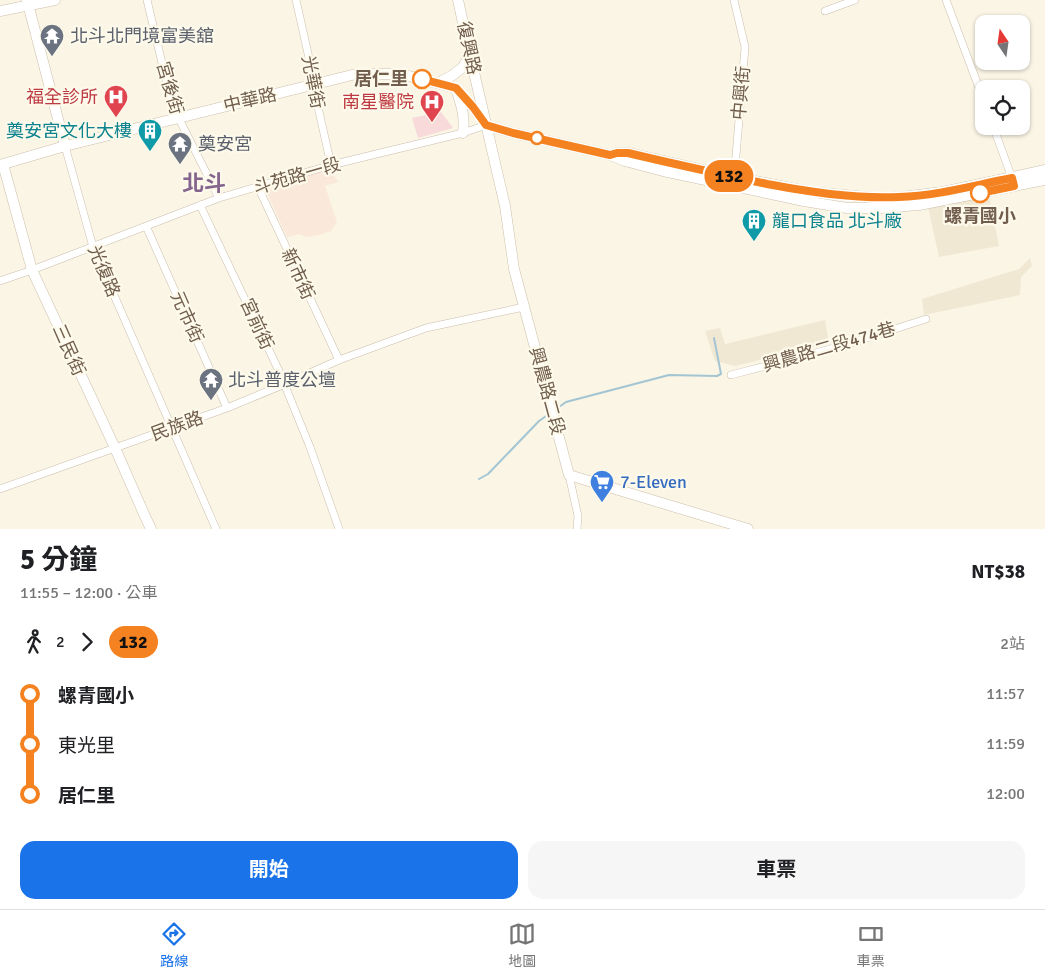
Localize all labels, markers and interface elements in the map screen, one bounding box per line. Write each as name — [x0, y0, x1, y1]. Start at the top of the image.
north arrow — [975, 15, 1030, 70]
map controls — [975, 15, 1030, 135]
street label: 復興路 — [453, 19, 485, 77]
temple icon: 北斗北門境富美舘 — [39, 23, 65, 57]
place label: 北斗北門境富美舘 — [70, 25, 214, 47]
street label: 光華街 — [297, 53, 329, 111]
street label: 宮後街 — [152, 59, 188, 117]
street label: 中興街 — [728, 65, 754, 121]
place label: 居仁里 — [354, 68, 408, 90]
marker: 居仁里 — [412, 69, 432, 89]
button: locate — [975, 80, 1030, 135]
street label: 中華路 — [221, 83, 279, 117]
hospital icon: 福全診所 — [103, 84, 129, 118]
place label: 福全診所 — [26, 86, 98, 108]
hospital icon: 南星醫院 — [419, 89, 445, 123]
place label: 南星醫院 — [342, 91, 414, 113]
building icon: 奠安宮文化大樓 — [137, 118, 163, 152]
place label: 奠安宮文化大樓 — [6, 120, 132, 142]
temple icon: 奠安宮 — [167, 131, 193, 165]
unlabelled marker — [530, 131, 544, 145]
place label: 奠安宮 — [198, 133, 252, 155]
street label: 斗苑路一段 — [251, 153, 343, 199]
line badge: 132 — [700, 160, 758, 192]
text: 132 — [714, 165, 744, 187]
district label: 北斗 — [182, 170, 226, 197]
marker: 螺青國小 — [970, 183, 990, 203]
place label: 螺青國小 — [944, 205, 1016, 227]
building icon: 龍口食品 北斗廠 — [741, 208, 767, 242]
place label: 龍口食品 北斗廠 — [772, 210, 902, 232]
street label: 光復路 — [83, 242, 125, 300]
street label: 新市街 — [277, 245, 319, 303]
street label: 元市街 — [166, 288, 208, 346]
street label: 宮前街 — [236, 295, 278, 353]
street label: 興農路二段474巷 — [760, 318, 898, 376]
street label: 三民街 — [48, 321, 90, 379]
street label: 興農路二段 — [525, 345, 569, 437]
temple icon: 北斗普度公壇 — [198, 367, 224, 401]
place label: 北斗普度公壇 — [228, 369, 336, 391]
street label: 民族路 — [148, 406, 206, 446]
supermarket icon: 7-Eleven — [589, 469, 615, 503]
place label: 7-Eleven — [620, 471, 687, 493]
text: 5 分鐘 — [20, 543, 97, 577]
text: NT$38 — [971, 560, 1025, 584]
text: 11:55 – 12:00 · 公車 — [20, 583, 157, 603]
icon: walk — [20, 628, 48, 656]
icon: forward — [73, 628, 101, 656]
text: 132 — [119, 631, 148, 653]
text: 2 — [56, 632, 65, 652]
text: 2站 — [1000, 634, 1025, 654]
text: 螺青國小 — [58, 684, 134, 708]
text: 11:57 — [986, 684, 1025, 704]
text: 東光里 — [58, 734, 115, 758]
text: 11:59 — [986, 734, 1025, 754]
text: 居仁里 — [58, 784, 115, 808]
text: 12:00 — [986, 784, 1025, 804]
button: 開始 — [20, 841, 518, 899]
button: 車票 — [528, 841, 1025, 899]
tab: 路線 — [160, 920, 188, 970]
tab: 地圖 — [508, 920, 536, 970]
tab: 車票 — [857, 920, 885, 970]

